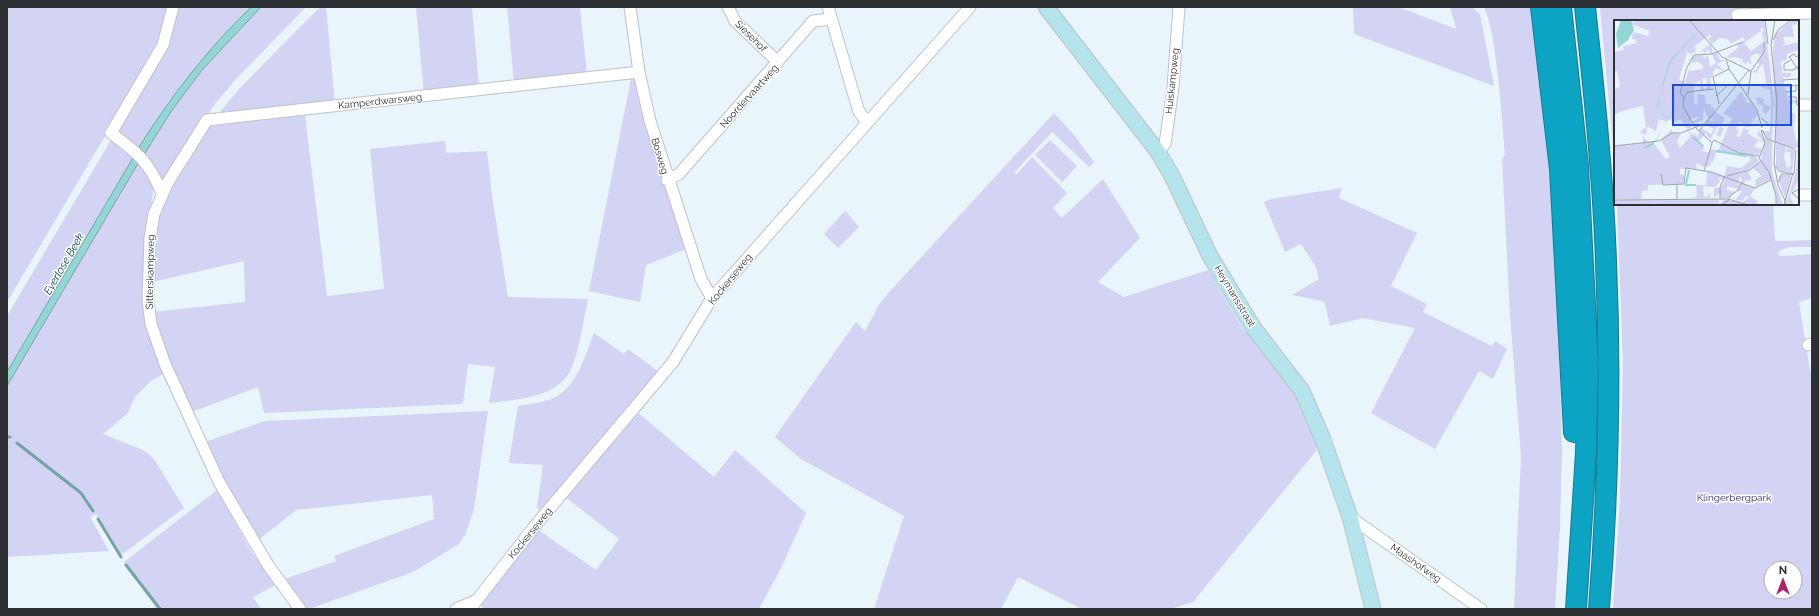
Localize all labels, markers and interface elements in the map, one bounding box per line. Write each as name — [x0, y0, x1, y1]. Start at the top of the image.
street label: Siesehof — [733, 18, 769, 54]
inset map — [1614, 20, 1799, 205]
street label: Huiskampweg — [1163, 47, 1181, 115]
street label: Noordervaartweg — [718, 62, 780, 130]
street label: Kamperdwarsweg — [337, 91, 423, 111]
street label: Bosweg — [649, 137, 671, 175]
water label: Everlose Beek — [41, 231, 87, 297]
street label: Sitterskampweg — [144, 234, 156, 310]
street label: Kockerseweg — [706, 251, 754, 307]
street label: Heymansstraat — [1212, 263, 1258, 329]
park label: Klingerbergpark — [1697, 492, 1772, 503]
street label: Kockerseweg — [506, 505, 554, 561]
street label: Maashofweg — [1388, 541, 1444, 585]
north arrow — [1763, 560, 1803, 600]
text: N — [1779, 564, 1787, 577]

